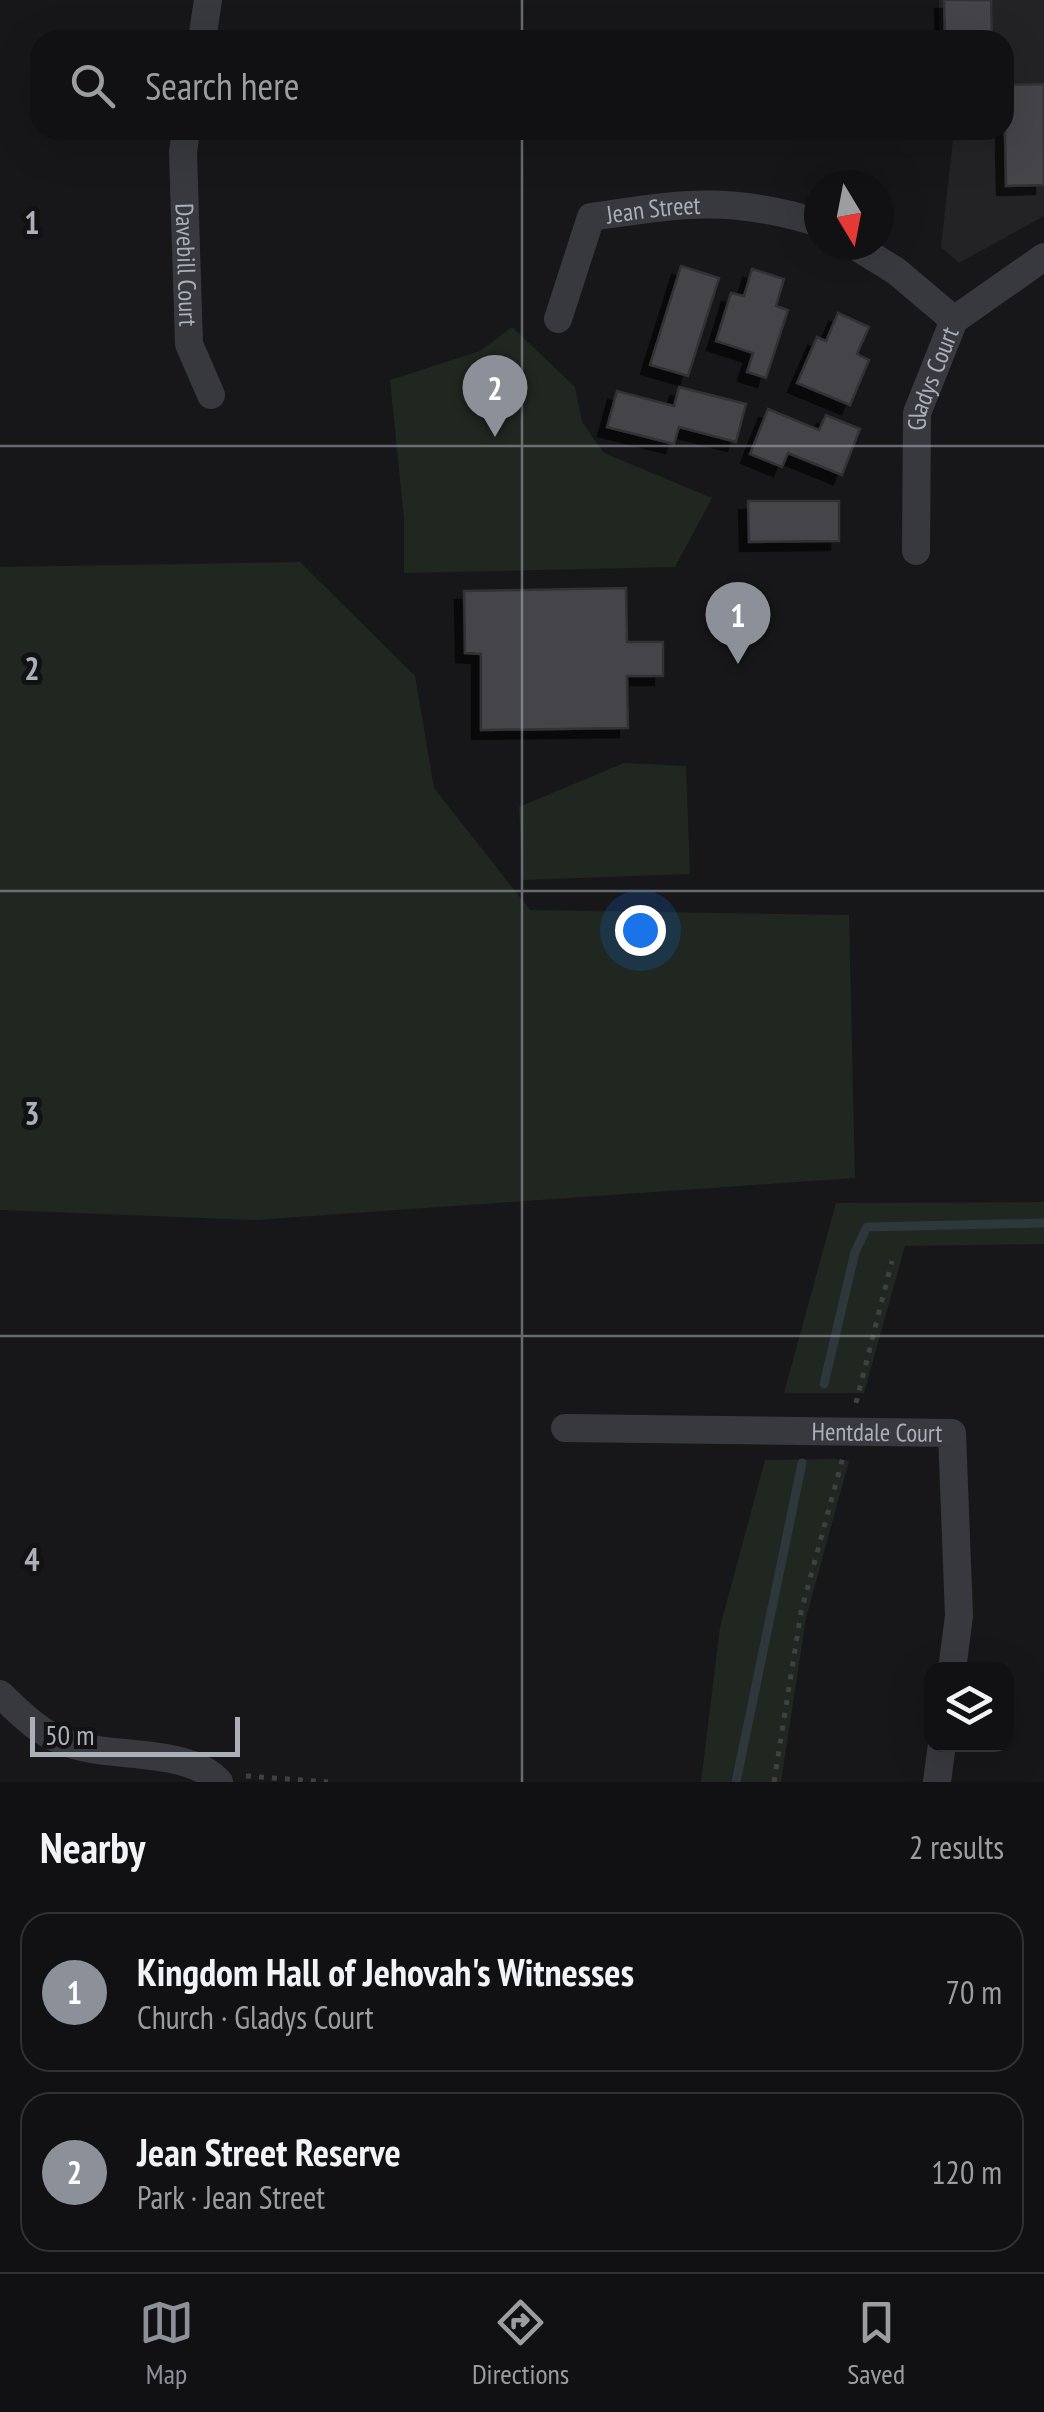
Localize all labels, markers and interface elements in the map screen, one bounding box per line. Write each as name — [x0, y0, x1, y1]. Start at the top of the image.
search box — [30, 30, 1014, 140]
icon: search — [65, 58, 120, 113]
text: Search here — [145, 61, 299, 110]
north arrow — [804, 170, 894, 260]
street label: Jean Street — [603, 189, 701, 231]
text: 1 — [24, 201, 40, 243]
street label: Davebill Court — [169, 203, 204, 327]
street label: Gladys Court — [901, 322, 966, 431]
pin: 2 — [462, 354, 528, 437]
pin: 1 — [706, 582, 770, 664]
text: 2 — [24, 647, 40, 689]
your location — [615, 905, 666, 956]
text: 3 — [24, 1092, 40, 1134]
street label: Hentdale Court — [811, 1415, 943, 1449]
text: 4 — [24, 1538, 40, 1580]
map controls — [924, 1662, 1014, 1752]
button: layers — [924, 1662, 1014, 1752]
scale bar — [30, 1712, 240, 1756]
text: 50 m — [45, 1716, 94, 1753]
text: Nearby — [40, 1820, 145, 1875]
text: 2 results — [909, 1826, 1004, 1868]
text: Kingdom Hall of Jehovah's Witnesses — [137, 1947, 634, 1996]
text: 1 — [67, 1971, 82, 2013]
text: 70 m — [946, 1971, 1002, 2013]
text: Church · Gladys Court — [137, 1996, 374, 2038]
text: Jean Street Reserve — [137, 2127, 401, 2176]
text: 2 — [67, 2151, 82, 2193]
text: 120 m — [931, 2151, 1002, 2193]
text: Park · Jean Street — [137, 2176, 325, 2218]
tab: Map — [139, 2295, 194, 2392]
tab: Directions — [472, 2295, 569, 2392]
tab: Saved — [847, 2295, 905, 2392]

